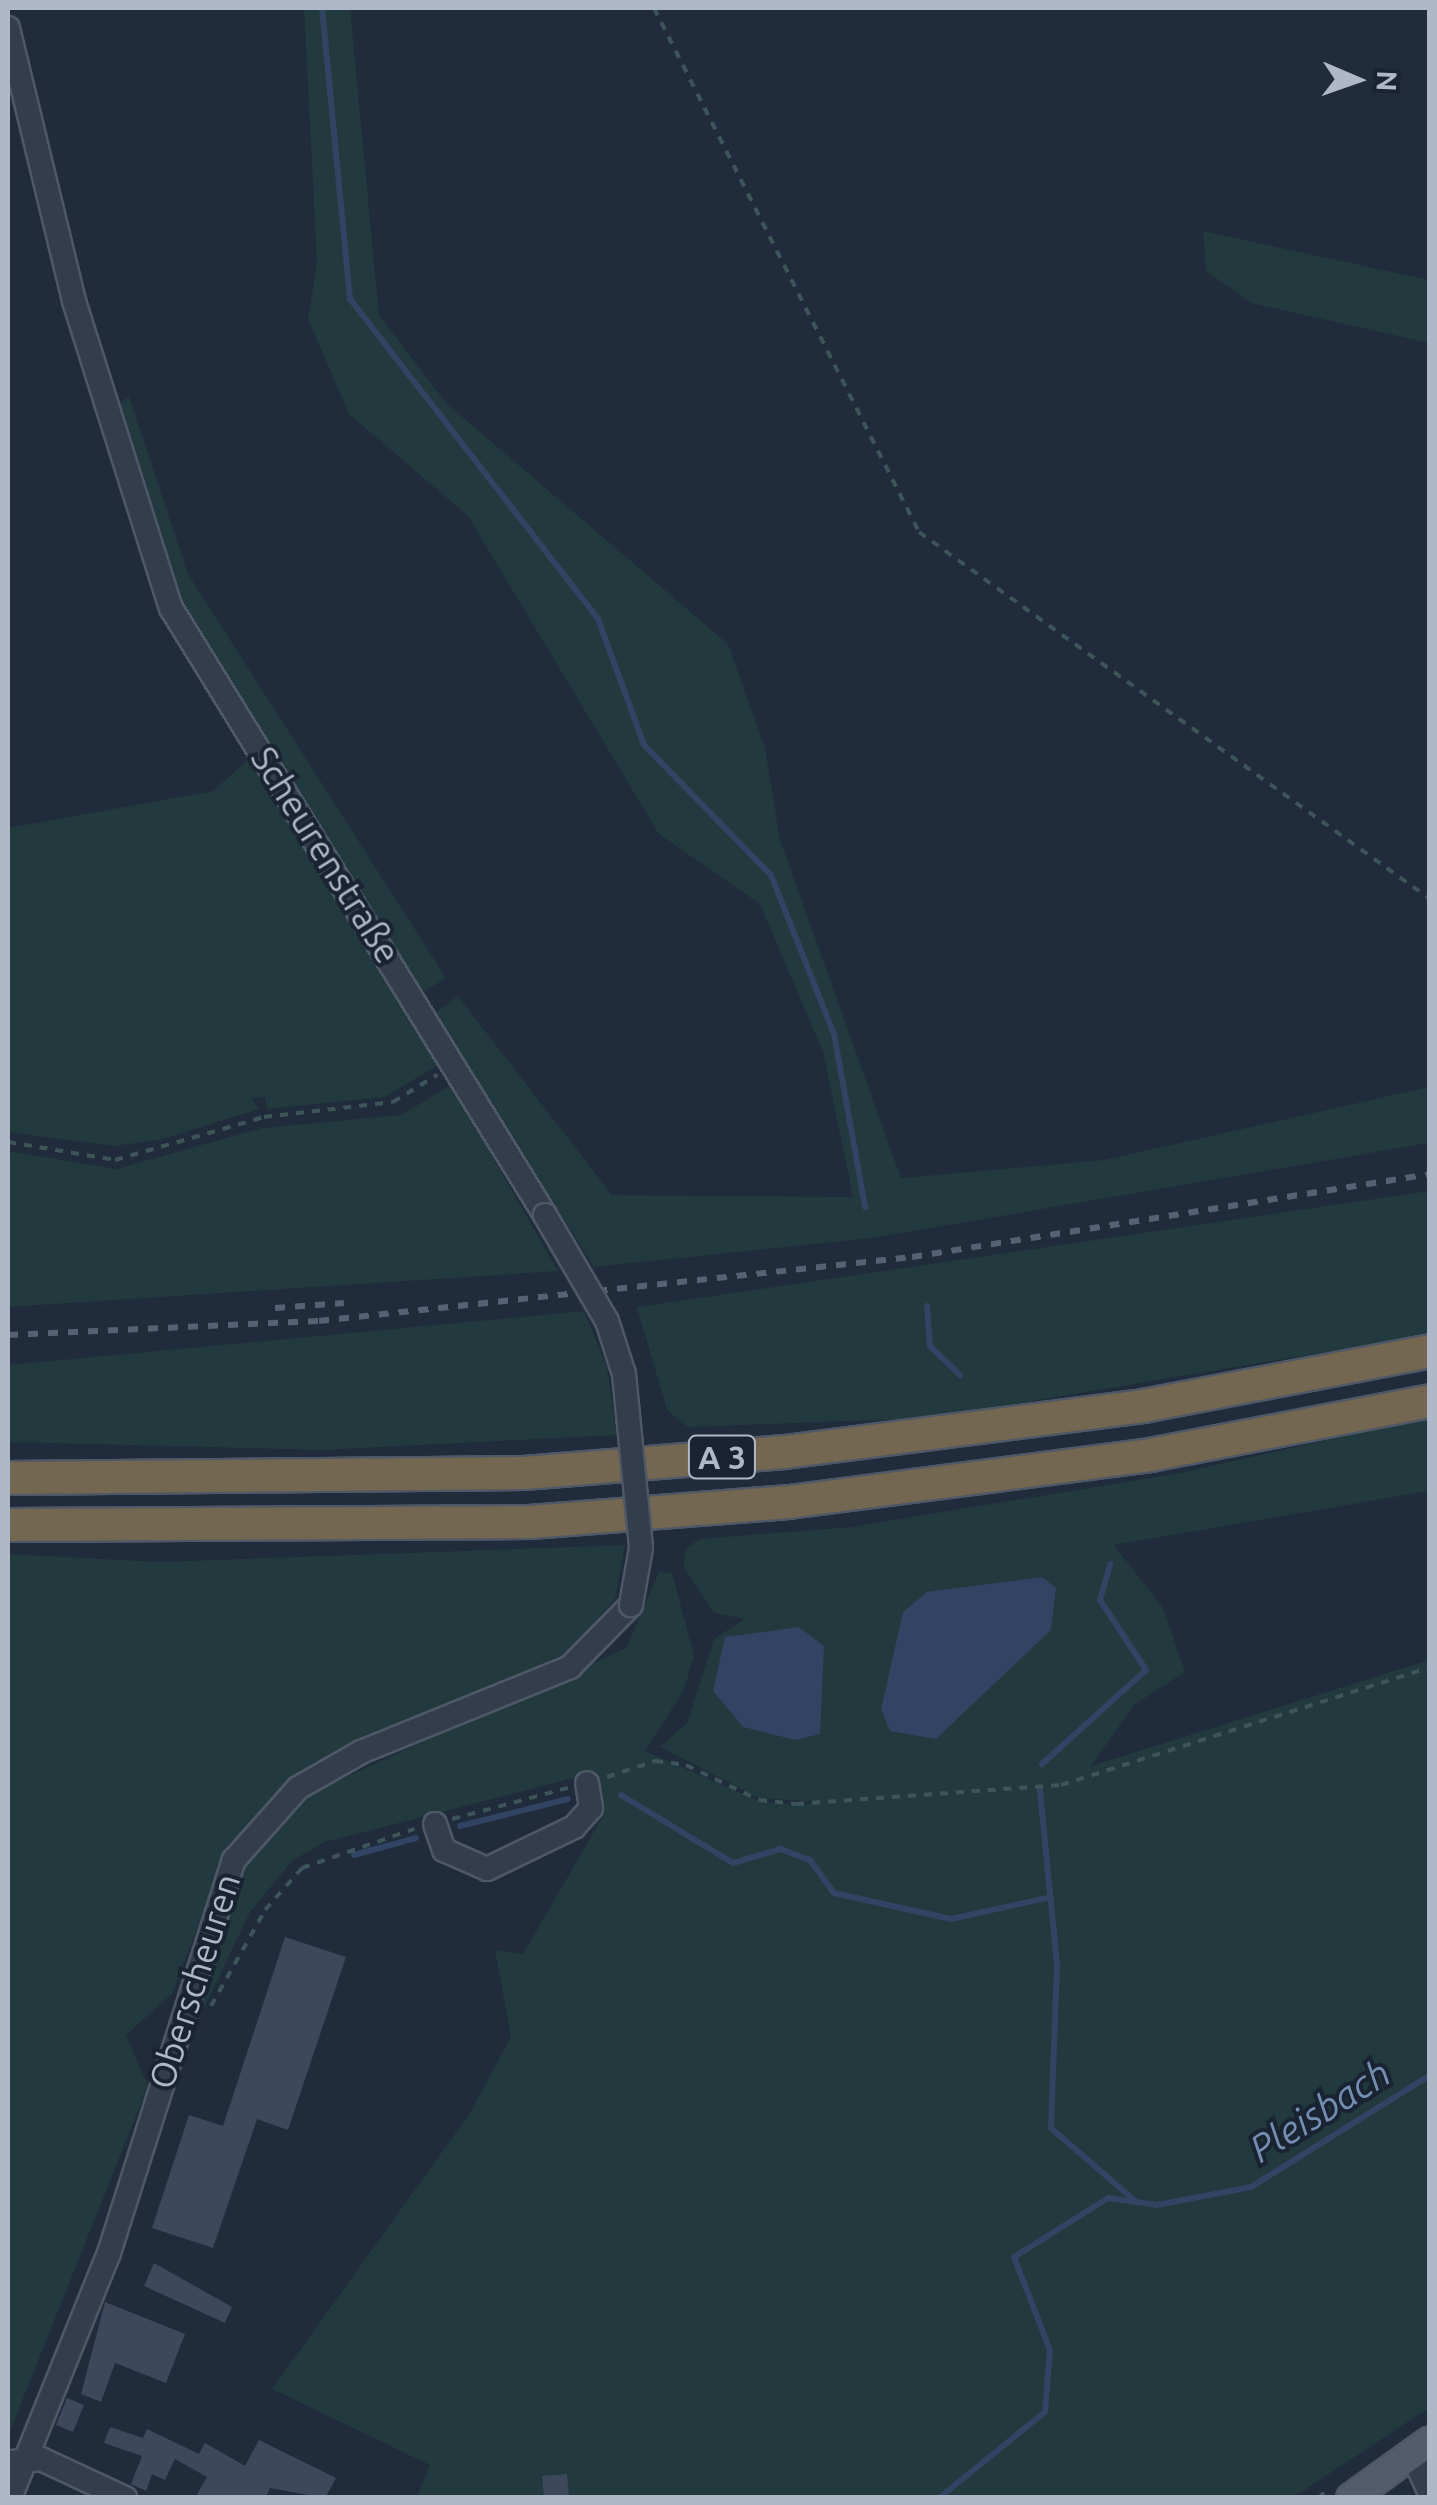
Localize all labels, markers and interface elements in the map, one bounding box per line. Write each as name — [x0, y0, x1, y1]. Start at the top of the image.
north arrow — [1307, 30, 1407, 130]
text: N — [1372, 70, 1403, 92]
street label: Scheurenstraße — [243, 739, 409, 971]
road number: A 3 — [687, 1430, 757, 1484]
street label: Oberscheuren — [139, 1868, 249, 2094]
water label: Pleisbach — [1241, 2050, 1399, 2172]

